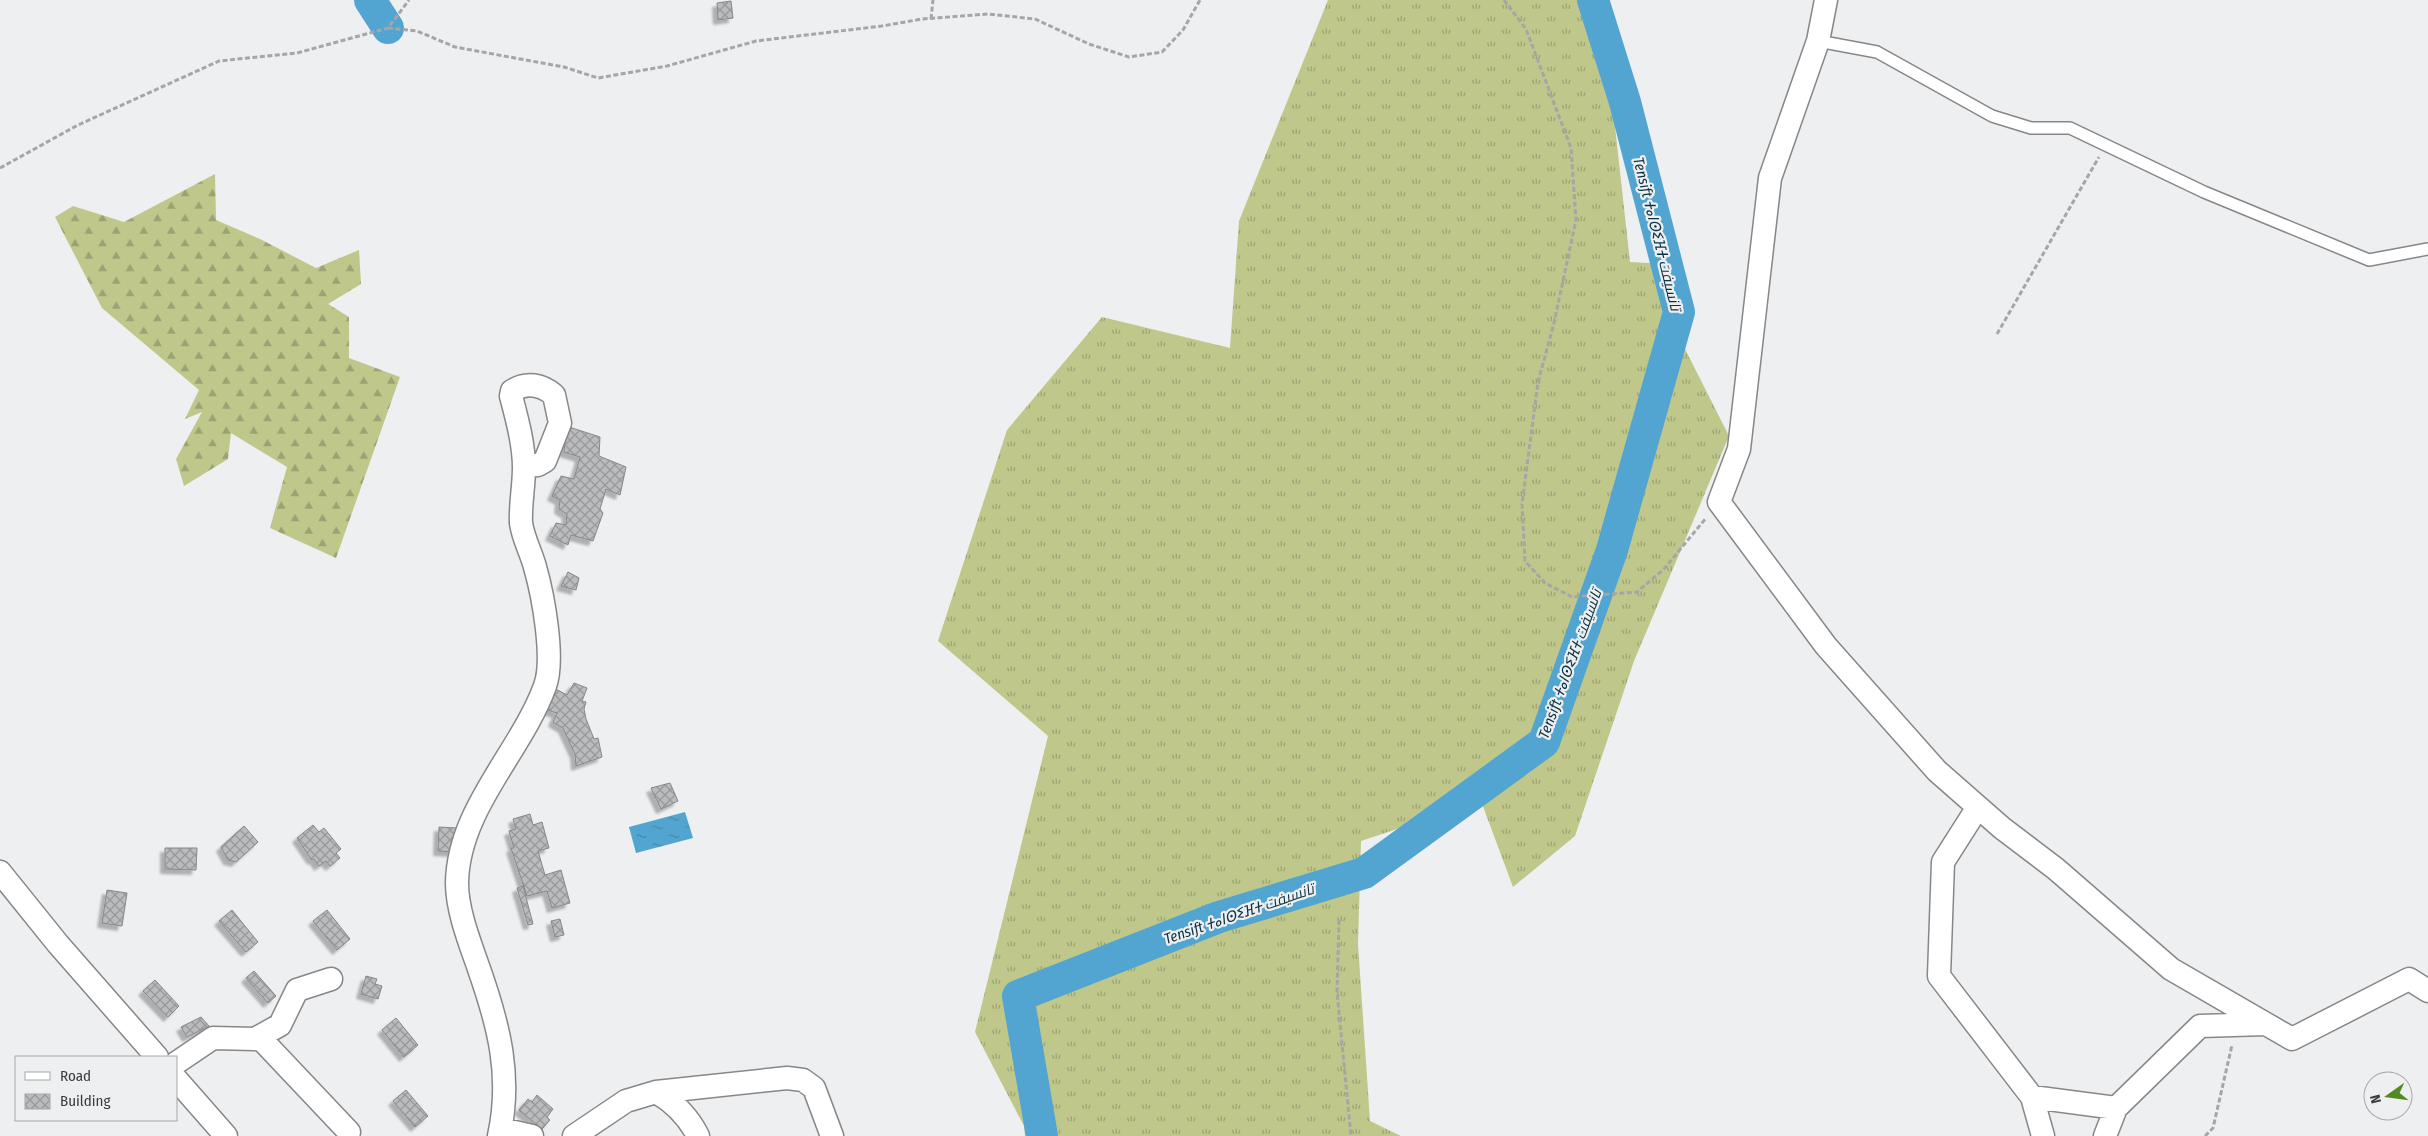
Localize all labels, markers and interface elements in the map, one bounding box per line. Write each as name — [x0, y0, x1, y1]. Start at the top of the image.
water label: Tensift ⵜⴰⵏⵙⵉⴼⵜ تانسيفت — [1629, 155, 1685, 315]
water label: Tensift ⵜⴰⵏⵙⵉⴼⵜ تانسيفت — [1535, 584, 1606, 741]
water label: Tensift ⵜⴰⵏⵙⵉⴼⵜ تانسيفت — [1162, 879, 1319, 948]
legend — [15, 1056, 178, 1121]
text: Road — [60, 1067, 91, 1085]
north arrow — [2363, 1071, 2413, 1121]
text: Building — [60, 1092, 111, 1110]
text: N — [2367, 1093, 2385, 1105]

